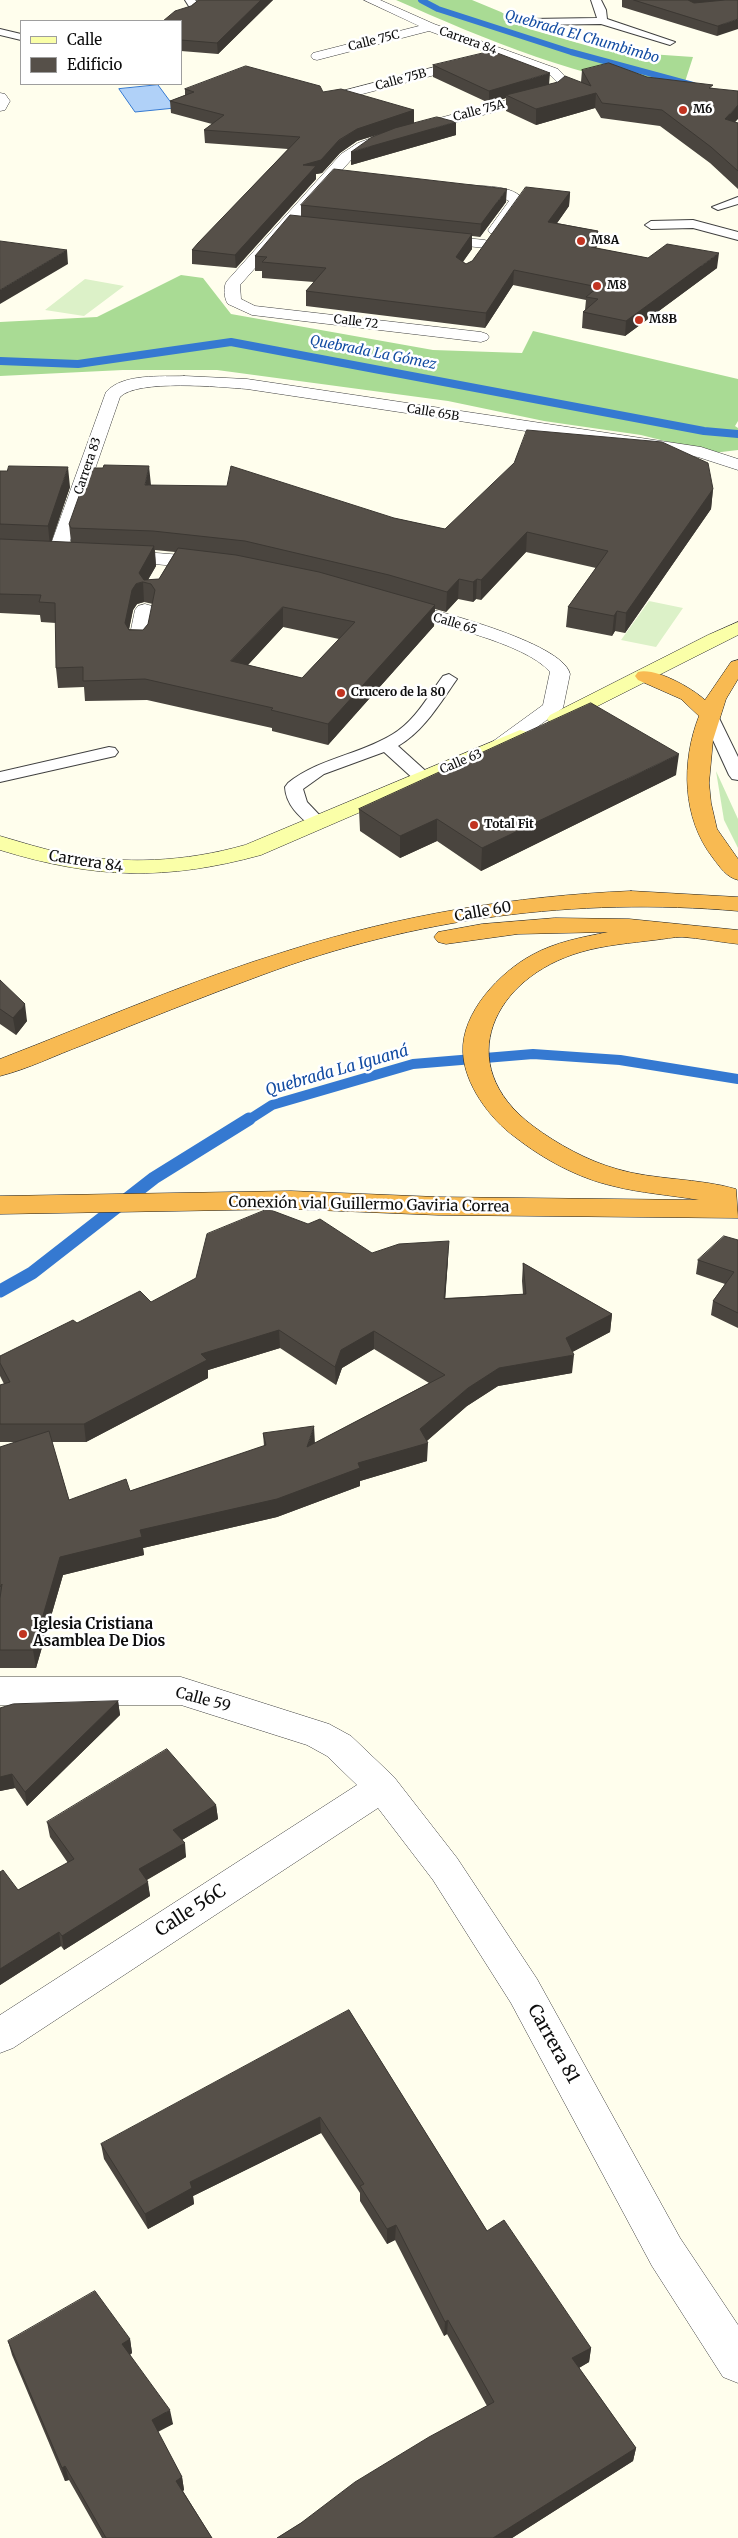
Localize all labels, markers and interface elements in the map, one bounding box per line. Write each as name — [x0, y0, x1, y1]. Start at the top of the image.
water label: Quebrada El Chumbimbo — [503, 7, 661, 67]
legend — [20, 20, 182, 85]
street label: Carrera 84 — [437, 24, 499, 58]
street label: Calle 75C — [347, 28, 401, 54]
text: Calle — [67, 30, 102, 49]
text: Edificio — [67, 55, 122, 74]
street label: Calle 75B — [374, 66, 428, 94]
street label: Calle 75A — [452, 97, 506, 125]
place label: M6 — [693, 103, 712, 117]
marker: M6 — [677, 104, 689, 116]
place label: M8A — [591, 234, 619, 248]
marker: M8A — [575, 235, 587, 247]
place label: M8 — [607, 279, 627, 293]
marker: M8 — [591, 280, 603, 292]
street label: Calle 72 — [333, 312, 379, 332]
place label: M8B — [649, 313, 677, 327]
marker: M8B — [633, 314, 645, 326]
water label: Quebrada La Gómez — [308, 332, 438, 374]
street label: Calle 65B — [406, 402, 460, 424]
street label: Carrera 83 — [72, 436, 104, 496]
street label: Calle 65 — [431, 611, 479, 637]
place label: Crucero de la 80 — [351, 686, 445, 700]
marker: Crucero de la 80 — [335, 687, 347, 699]
street label: Calle 63 — [438, 747, 484, 777]
place label: Total Fit — [484, 818, 534, 832]
marker: Total Fit — [468, 819, 480, 831]
street label: Carrera 84 — [47, 847, 125, 877]
street label: Calle 60 — [453, 898, 513, 926]
water label: Quebrada La Iguaná — [263, 1041, 411, 1101]
street label: Conexión vial Guillermo Gaviria Correa — [229, 1194, 509, 1216]
place label: Iglesia Cristiana Asamblea De Dios — [33, 1616, 165, 1651]
marker: Iglesia Cristiana Asamblea De Dios — [17, 1628, 29, 1640]
street label: Calle 59 — [174, 1684, 232, 1716]
street label: Calle 56C — [152, 1880, 230, 1942]
street label: Carrera 81 — [522, 2001, 584, 2087]

